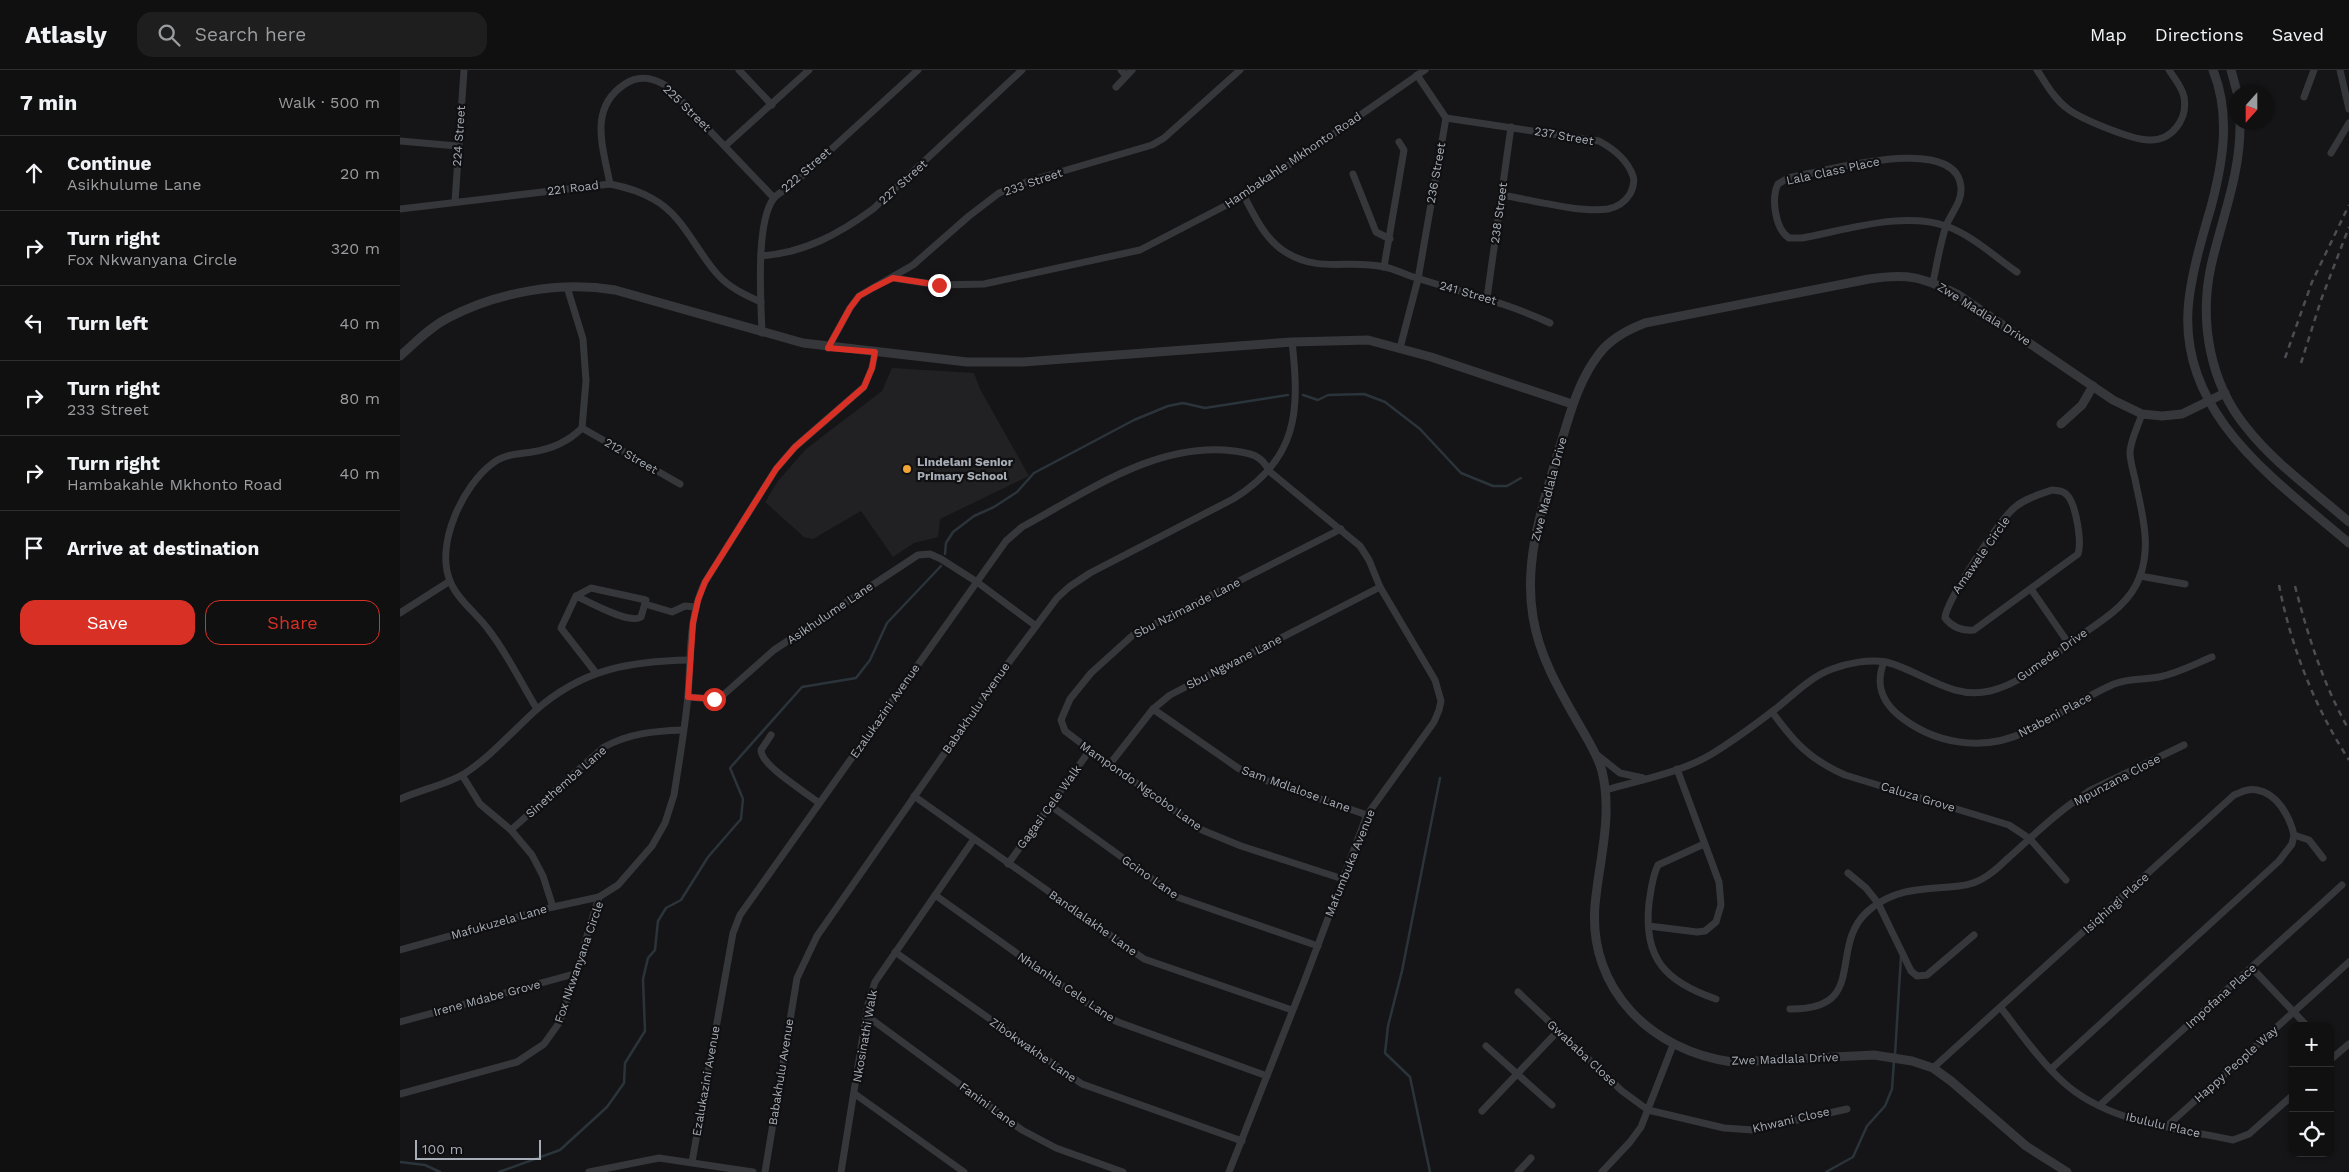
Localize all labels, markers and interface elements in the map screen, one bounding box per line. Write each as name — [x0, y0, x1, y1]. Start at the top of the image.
search box — [137, 12, 487, 57]
text: Atlasly — [25, 21, 107, 49]
icon: search — [155, 21, 183, 49]
text: Search here — [195, 23, 306, 46]
text: Map — [2090, 24, 2127, 45]
text: Directions — [2155, 24, 2244, 45]
text: Saved — [2272, 24, 2324, 45]
street label: 225 Street — [660, 82, 714, 134]
north arrow — [2229, 85, 2274, 130]
text: 7 min — [20, 90, 77, 115]
text: Walk · 500 m — [278, 93, 380, 112]
street label: 224 Street — [450, 105, 468, 167]
street label: Hambakahle Mkhonto Road — [1222, 109, 1364, 211]
street label: 237 Street — [1533, 124, 1595, 148]
street label: 236 Street — [1424, 141, 1448, 205]
street label: 222 Street — [778, 145, 834, 195]
text: Continue — [67, 152, 151, 175]
street label: Lala Class Place — [1785, 154, 1881, 188]
street label: 227 Street — [876, 157, 930, 207]
icon: ahead — [20, 159, 48, 187]
text: 20 m — [340, 164, 380, 183]
street label: 233 Street — [1002, 165, 1064, 199]
text: Asikhulume Lane — [67, 175, 201, 194]
street label: 221 Road — [546, 178, 600, 198]
street label: 238 Street — [1488, 182, 1510, 244]
text: Turn right — [67, 227, 160, 250]
icon: right — [20, 234, 48, 262]
text: 320 m — [331, 239, 380, 258]
text: Fox Nkwanyana Circle — [67, 250, 237, 269]
route end — [928, 274, 951, 297]
street label: 241 Street — [1438, 278, 1498, 308]
street label: Zwe Madlala Drive — [1935, 280, 2033, 348]
icon: left — [20, 309, 48, 337]
text: Turn left — [67, 312, 148, 335]
text: 40 m — [340, 314, 380, 333]
text: Turn right — [67, 377, 160, 400]
icon: right — [20, 384, 48, 412]
text: 80 m — [339, 389, 380, 408]
text: 233 Street — [67, 400, 149, 419]
street label: 212 Street — [602, 435, 660, 477]
street label: Zwe Madlala Drive — [1528, 435, 1570, 543]
text: Turn right — [67, 452, 160, 475]
place label: Lindelani Senior Primary School — [917, 455, 1014, 483]
icon: right — [20, 459, 48, 487]
marker: Lindelani Senior Primary School — [901, 463, 913, 475]
text: 40 m — [340, 464, 380, 483]
text: Hambakahle Mkhonto Road — [67, 475, 282, 494]
street label: Amawele Circle — [1949, 514, 2013, 596]
icon: arrive — [20, 534, 48, 562]
text: Arrive at destination — [67, 537, 259, 560]
street label: Sbu Nzimande Lane — [1131, 575, 1243, 641]
street label: Asikhulume Lane — [784, 579, 876, 647]
button: Save — [20, 600, 195, 645]
button: Share — [205, 600, 380, 645]
street label: Gumede Drive — [2014, 625, 2090, 684]
street label: Sbu Ngwane Lane — [1184, 632, 1284, 692]
street label: Babakhulu Avenue — [939, 660, 1013, 756]
street label: Ezalukazini Avenue — [847, 661, 923, 761]
route start — [703, 688, 726, 711]
street label: Ntabeni Place — [2016, 690, 2094, 740]
street label: Mampondo Ngcobo Lane — [1077, 739, 1205, 833]
street label: Sinethemba Lane — [523, 743, 609, 821]
street label: Mpunzana Close — [2071, 751, 2163, 809]
street label: Gagasi Cele Walk — [1014, 762, 1084, 852]
street label: Sam Mdlalose Lane — [1240, 763, 1352, 815]
street label: Caluza Grove — [1879, 779, 1957, 815]
street label: Mafumbuka Avenue — [1322, 807, 1378, 919]
street label: Gcino Lane — [1119, 852, 1181, 902]
street label: Isiqhingi Place — [2080, 870, 2152, 936]
street label: Bandlalakhe Lane — [1046, 887, 1140, 959]
street label: Fox Nkwanyana Circle — [552, 899, 606, 1025]
street label: Mafukuzela Lane — [449, 902, 549, 942]
street label: Nhlanhla Cele Lane — [1015, 949, 1117, 1025]
street label: Impofana Place — [2183, 961, 2259, 1031]
street label: Irene Mdabe Grove — [432, 977, 542, 1019]
street label: Nkosinathi Walk — [850, 988, 880, 1083]
street label: Zibokwakhe Lane — [987, 1015, 1079, 1085]
street label: Gwababa Close — [1544, 1017, 1620, 1089]
street label: Babakhulu Avenue — [766, 1018, 796, 1126]
street label: Happy People Way — [2191, 1022, 2281, 1105]
map controls — [2289, 1022, 2334, 1157]
button: + — [2289, 1022, 2334, 1067]
street label: Ezalukazini Avenue — [689, 1025, 723, 1137]
street label: Zwe Madlala Drive — [1731, 1050, 1839, 1068]
button: − — [2289, 1067, 2334, 1112]
street label: Fanini Lane — [957, 1080, 1019, 1130]
street label: Khwani Close — [1751, 1104, 1831, 1136]
street label: Ibululu Place — [2124, 1110, 2202, 1140]
button: locate — [2289, 1112, 2334, 1157]
scale bar — [415, 1137, 541, 1160]
text: 100 m — [422, 1141, 463, 1157]

